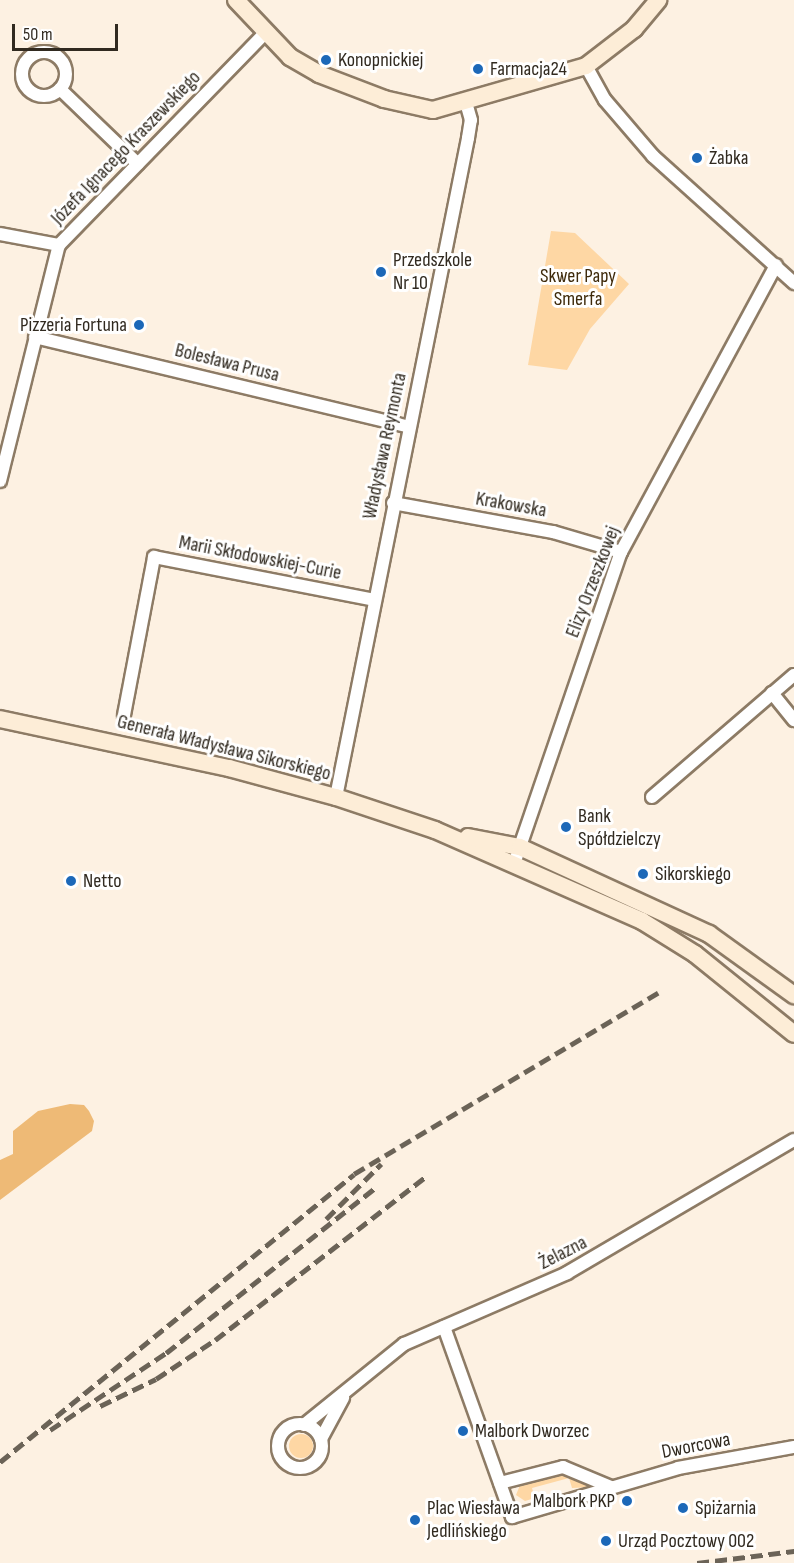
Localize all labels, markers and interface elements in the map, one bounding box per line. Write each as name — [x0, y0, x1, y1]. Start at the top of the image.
scale bar — [15, 12, 122, 50]
text: 50 m — [23, 24, 53, 45]
place label: Konopnickiej — [338, 48, 423, 72]
marker: Konopnickiej — [319, 53, 333, 67]
place label: Farmacja24 — [490, 57, 567, 81]
marker: Farmacja24 — [471, 62, 485, 76]
street label: Józefa Ignacego Kraszewskiego — [46, 66, 206, 230]
place label: Żabka — [709, 146, 748, 170]
marker: Żabka — [690, 151, 704, 165]
place label: Przedszkole Nr 10 — [393, 248, 472, 295]
marker: Przedszkole Nr 10 — [374, 265, 388, 279]
park label: Skwer Papy Smerfa — [540, 265, 616, 312]
place label: Pizzeria Fortuna — [20, 313, 127, 337]
marker: Pizzeria Fortuna — [132, 318, 146, 332]
street label: Bolesława Prusa — [172, 338, 282, 388]
street label: Władysława Reymonta — [358, 371, 412, 521]
street label: Krakowska — [474, 487, 548, 523]
street label: Elizy Orzeszkowej — [561, 523, 625, 641]
street label: Marii Skłodowskiej-Curie — [177, 530, 343, 586]
street label: Generała Władysława Sikorskiego — [115, 710, 333, 786]
place label: Bank Spółdzielczy — [578, 804, 661, 851]
marker: Bank Spółdzielczy — [559, 820, 573, 834]
place label: Sikorskiego — [655, 862, 731, 886]
marker: Sikorskiego — [636, 867, 650, 881]
place label: Netto — [83, 869, 121, 893]
marker: Netto — [64, 874, 78, 888]
street label: Żelazna — [535, 1231, 591, 1275]
place label: Malbork Dworzec — [475, 1419, 589, 1443]
marker: Malbork Dworzec — [456, 1424, 470, 1438]
street label: Dworcowa — [660, 1428, 732, 1464]
place label: Malbork PKP — [533, 1489, 615, 1513]
marker: Malbork PKP — [620, 1494, 634, 1508]
place label: Plac Wiesława Jedlińskiego — [427, 1496, 520, 1543]
place label: Spiżarnia — [695, 1496, 756, 1520]
marker: Spiżarnia — [676, 1501, 690, 1515]
marker: Plac Wiesława Jedlińskiego — [408, 1513, 422, 1527]
place label: Urząd Pocztowy 002 — [618, 1529, 754, 1553]
marker: Urząd Pocztowy 002 — [599, 1534, 613, 1548]

